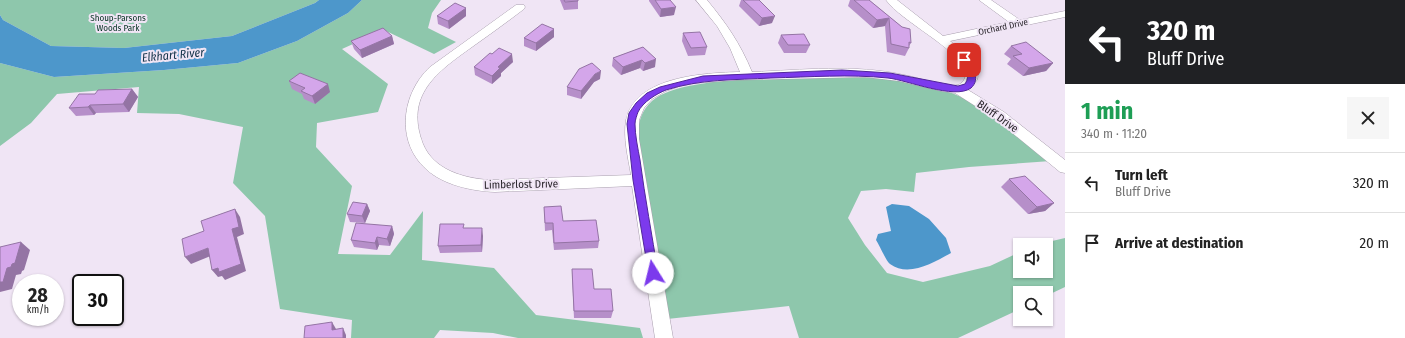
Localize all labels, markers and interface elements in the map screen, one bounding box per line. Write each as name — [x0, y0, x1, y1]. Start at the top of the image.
park label: Shoup-Parsons Woods Park — [90, 13, 146, 33]
text: 320 m — [1147, 14, 1215, 47]
icon: left — [1081, 16, 1133, 68]
street label: Orchard Drive — [977, 17, 1029, 37]
pin — [947, 43, 981, 77]
water label: Elkhart River — [141, 45, 206, 65]
text: Bluff Drive — [1147, 48, 1224, 70]
icon: arrive — [953, 49, 975, 71]
text: 1 min — [1081, 97, 1133, 125]
button: close — [1347, 97, 1389, 139]
street label: Bluff Drive — [975, 98, 1021, 135]
text: 340 m · 11:20 — [1081, 126, 1147, 141]
text: Turn left — [1115, 166, 1168, 184]
icon: left — [1081, 172, 1103, 194]
text: 320 m — [1353, 174, 1389, 192]
street label: Limberlost Drive — [484, 177, 558, 192]
text: Bluff Drive — [1115, 184, 1171, 199]
icon: arrive — [1081, 232, 1103, 254]
text: Arrive at destination — [1115, 234, 1243, 252]
text: 20 m — [1360, 234, 1389, 252]
map controls — [1013, 238, 1053, 326]
button: sound — [1013, 238, 1053, 278]
position arrow — [632, 252, 674, 294]
speed limit sign: 30 — [72, 274, 124, 326]
text: 28 — [28, 283, 48, 307]
button: search — [1013, 286, 1053, 326]
text: km/h — [27, 304, 49, 316]

